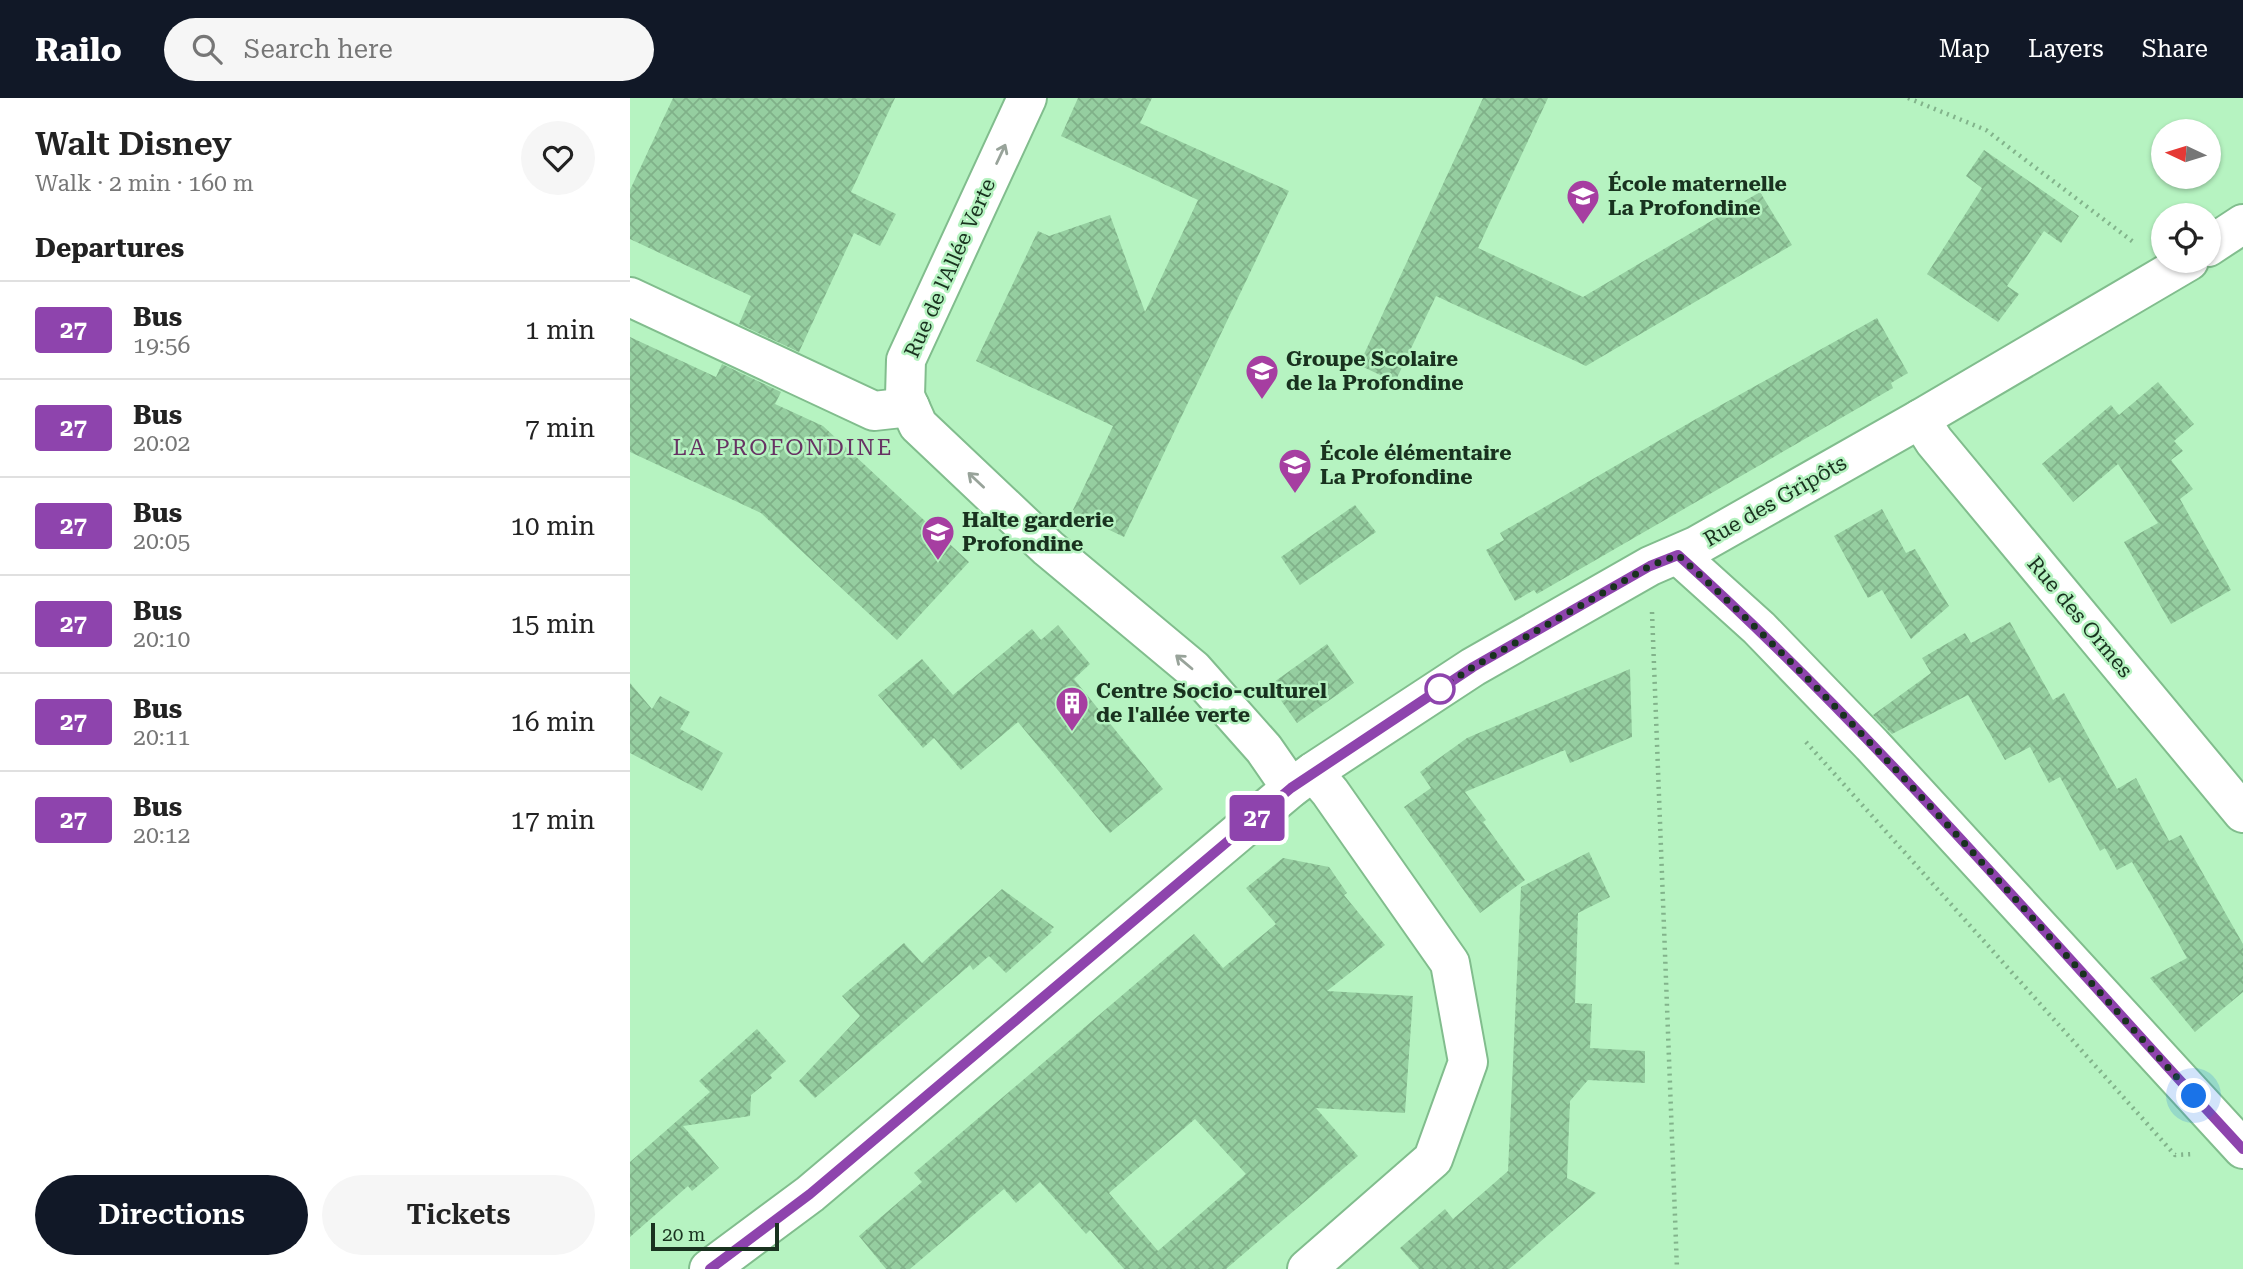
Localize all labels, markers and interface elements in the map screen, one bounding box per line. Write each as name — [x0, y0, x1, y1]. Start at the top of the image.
search box — [164, 18, 654, 81]
text: Railo — [35, 30, 122, 69]
icon: search — [188, 30, 226, 68]
text: Search here — [244, 34, 393, 64]
text: Map — [1939, 35, 1990, 63]
text: Layers — [2028, 35, 2104, 63]
text: Share — [2142, 35, 2208, 63]
north arrow — [2151, 119, 2221, 189]
map controls — [2151, 119, 2221, 273]
button: heart — [521, 121, 595, 195]
text: Walt Disney — [35, 124, 232, 163]
one-way arrow — [995, 144, 1008, 165]
text: Walk · 2 min · 160 m — [35, 170, 254, 197]
place label: École maternelle La Profondine — [1608, 171, 1787, 220]
street label: Rue de l'Allée Verte — [900, 175, 1000, 361]
school or university icon: École maternelle La Profondine — [1564, 177, 1602, 226]
button: locate — [2151, 203, 2221, 273]
text: Departures — [35, 233, 184, 263]
text: Bus — [133, 302, 182, 332]
text: 1 min — [525, 315, 595, 345]
text: 27 — [60, 316, 87, 344]
text: 19:56 — [133, 332, 190, 359]
place label: Groupe Scolaire de la Profondine — [1286, 347, 1464, 395]
school or university icon: Groupe Scolaire de la Profondine — [1243, 352, 1281, 401]
text: Bus — [133, 400, 182, 430]
text: 7 min — [525, 413, 595, 443]
text: 27 — [60, 414, 87, 442]
text: 20:02 — [133, 430, 190, 457]
district label: LA PROFONDINE — [673, 434, 893, 461]
place label: École élémentaire La Profondine — [1320, 440, 1512, 489]
school or university icon: École élémentaire La Profondine — [1276, 446, 1314, 495]
street label: Rue des Gripôts — [1699, 450, 1851, 552]
one-way arrow — [968, 471, 985, 488]
text: Bus — [133, 498, 182, 528]
place label: Halte garderie Profondine — [962, 508, 1114, 556]
text: 10 min — [511, 511, 595, 541]
text: 27 — [60, 512, 87, 540]
school or university icon: Halte garderie Profondine — [919, 513, 957, 562]
text: 20:05 — [133, 528, 190, 555]
street label: Rue des Ormes — [2022, 552, 2138, 682]
text: Bus — [133, 596, 182, 626]
text: 15 min — [511, 609, 595, 639]
text: 27 — [60, 610, 87, 638]
text: 20:10 — [133, 626, 190, 653]
one-way arrow — [1175, 654, 1193, 670]
unlabelled marker — [1425, 674, 1455, 704]
place label: Centre Socio-culturel de l'allée verte — [1096, 679, 1327, 727]
building icon: Centre Socio-culturel de l'allée verte — [1053, 684, 1091, 733]
text: Bus — [133, 694, 182, 724]
text: 16 min — [511, 707, 595, 737]
text: 27 — [60, 708, 87, 736]
text: 20:11 — [133, 724, 190, 751]
text: Bus — [133, 792, 182, 822]
line badge: 27 — [1226, 795, 1288, 841]
text: 27 — [1244, 804, 1270, 832]
text: 17 min — [511, 805, 595, 835]
text: 27 — [60, 806, 87, 834]
text: 20:12 — [133, 822, 190, 849]
your location — [2176, 1078, 2211, 1113]
button: Directions — [35, 1175, 308, 1255]
button: Tickets — [322, 1175, 595, 1255]
scale bar — [651, 1220, 779, 1252]
text: 20 m — [662, 1223, 705, 1246]

